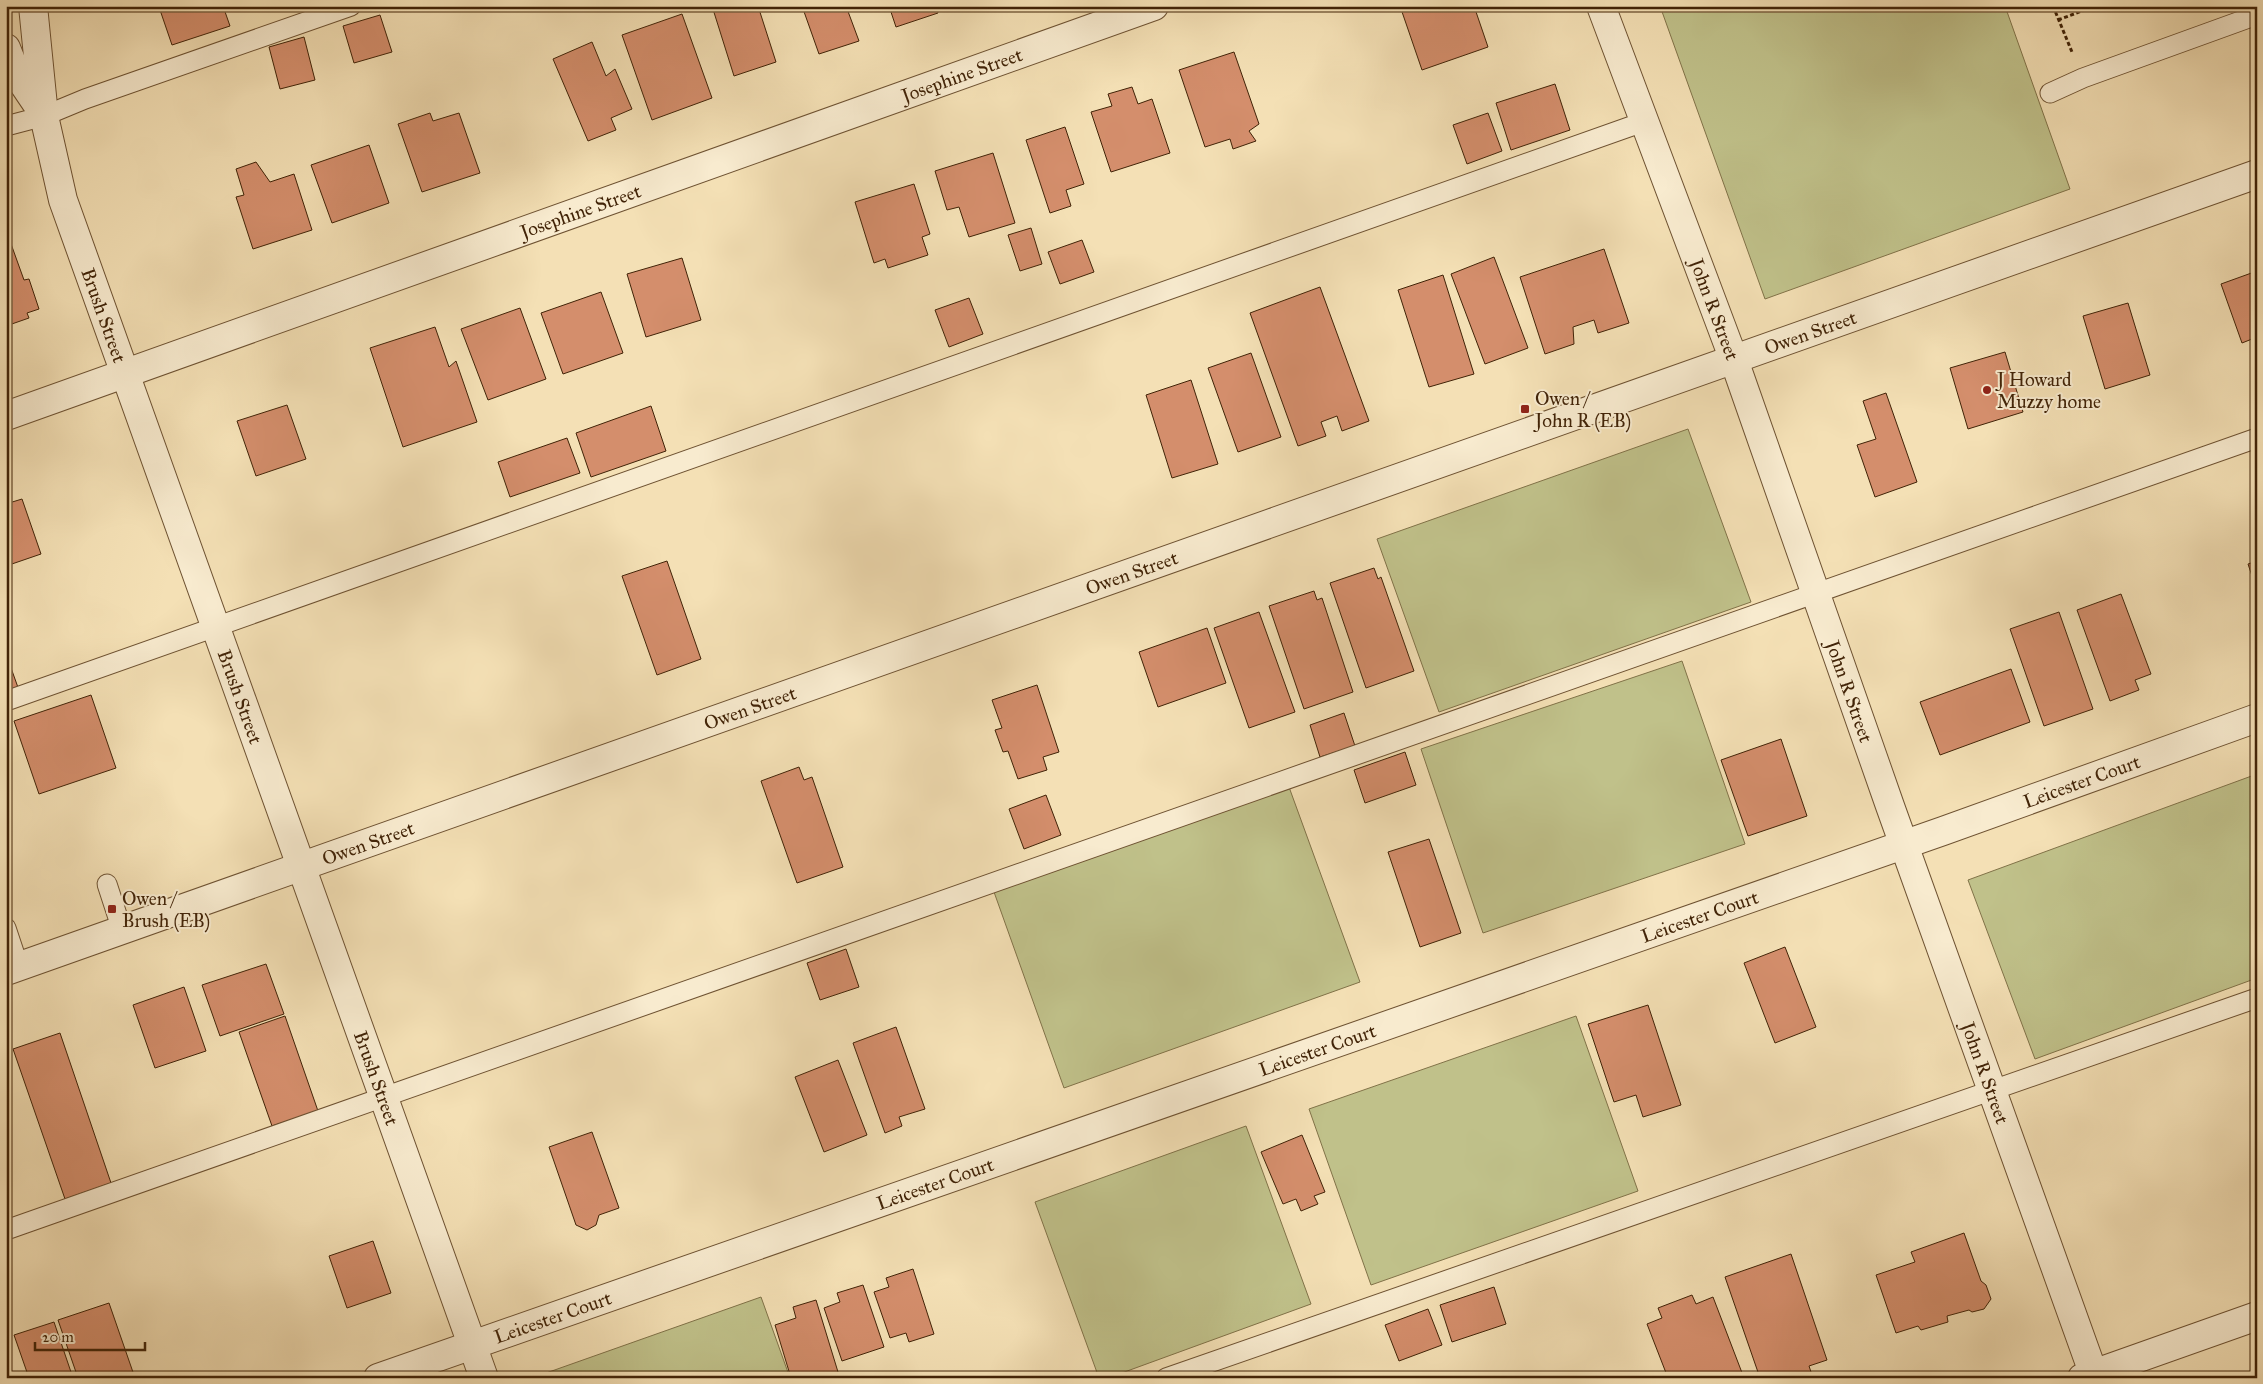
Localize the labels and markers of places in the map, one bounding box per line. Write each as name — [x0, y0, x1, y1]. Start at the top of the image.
place label: J Howard Muzzy home — [1995, 368, 2101, 413]
marker: J Howard Muzzy home — [1981, 384, 1993, 396]
place label: Owen / John R (EB) — [1533, 387, 1631, 433]
marker: Owen / John R (EB) — [1519, 403, 1531, 415]
place label: Owen / Brush (EB) — [122, 887, 210, 933]
marker: Owen / Brush (EB) — [106, 903, 118, 915]

